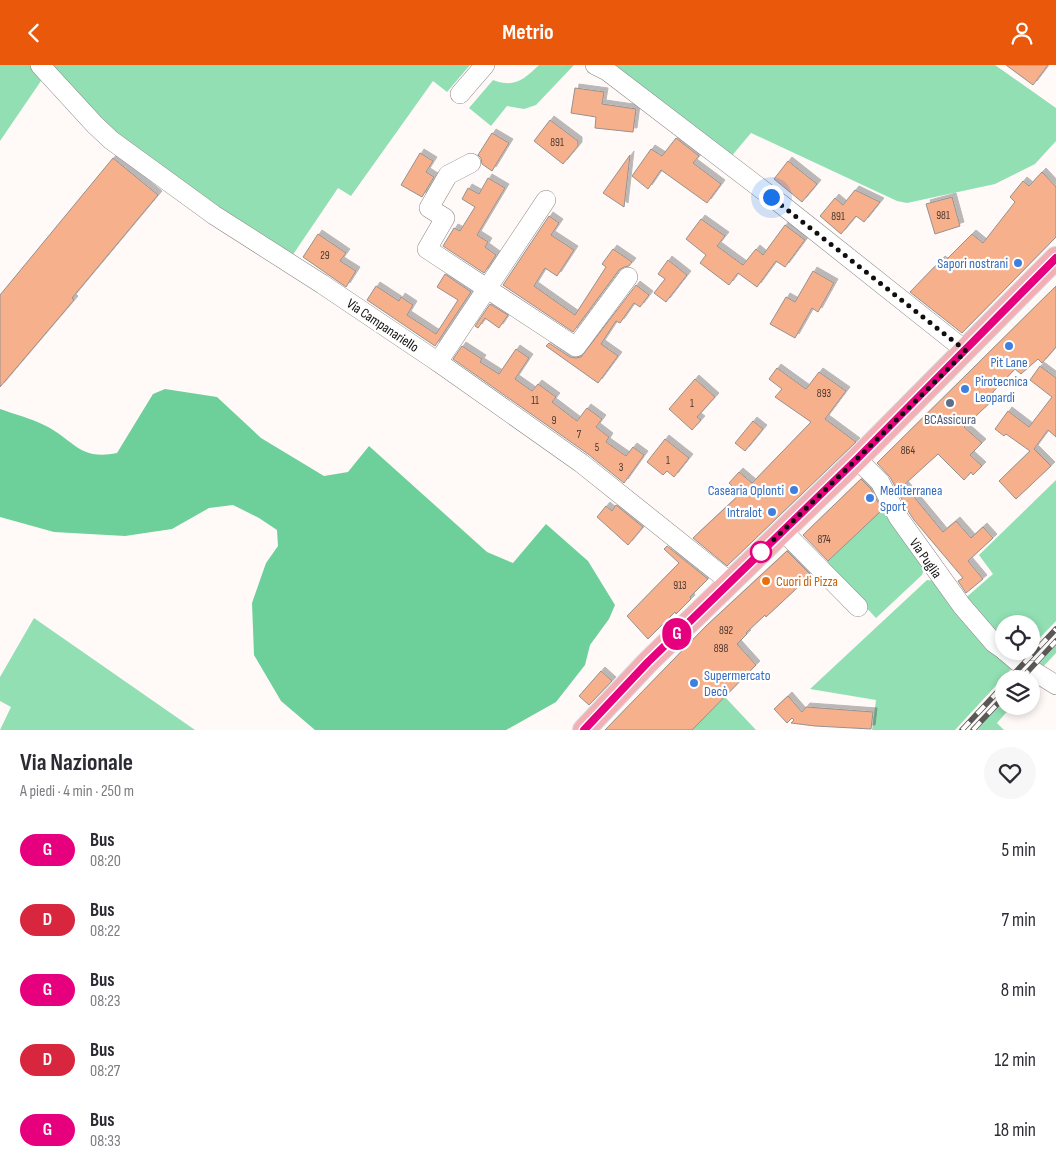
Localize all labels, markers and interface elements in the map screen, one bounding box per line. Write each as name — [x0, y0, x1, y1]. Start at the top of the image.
icon: back — [20, 19, 48, 47]
text: Metrio — [502, 19, 554, 46]
icon: person — [1008, 19, 1036, 47]
house number: 891 — [550, 136, 564, 149]
your location — [759, 185, 784, 210]
house number: 981 — [936, 209, 950, 222]
house number: 891 — [831, 210, 845, 223]
house number: 29 — [320, 249, 330, 262]
place label: Sapori nostrani — [937, 255, 1008, 272]
marker: Sapori nostrani — [1012, 257, 1024, 269]
street label: Via Campanariello — [343, 295, 422, 356]
marker: Pit Lane — [1003, 340, 1015, 352]
place label: Pit Lane — [990, 354, 1028, 371]
place label: Pirotecnica Leopardi — [975, 373, 1028, 406]
marker: Pirotecnica Leopardi — [959, 383, 971, 395]
house number: 893 — [817, 387, 832, 400]
house number: 11 — [531, 394, 539, 407]
house number: 1 — [690, 397, 694, 410]
marker: BCAssicura — [944, 397, 956, 409]
place label: BCAssicura — [924, 411, 976, 428]
house number: 9 — [552, 414, 557, 427]
house number: 7 — [577, 428, 582, 441]
house number: 5 — [595, 441, 599, 454]
house number: 864 — [901, 444, 916, 457]
house number: 1 — [666, 454, 670, 467]
house number: 3 — [619, 461, 624, 474]
place label: Casearia Oplonti — [708, 482, 784, 499]
place label: Mediterranea Sport — [880, 482, 942, 515]
marker: Casearia Oplonti — [788, 484, 800, 496]
marker: Mediterranea Sport — [864, 492, 876, 504]
place label: Intralot — [727, 504, 762, 521]
marker: Intralot — [766, 506, 778, 518]
house number: 874 — [817, 533, 831, 546]
street label: Via Puglia — [906, 535, 945, 581]
unlabelled marker — [750, 541, 772, 563]
place label: Cuori di Pizza — [776, 573, 838, 590]
marker: Cuori di Pizza — [760, 575, 772, 587]
house number: 913 — [673, 579, 687, 592]
map controls — [995, 615, 1040, 715]
button: locate — [995, 615, 1040, 660]
line badge: G — [661, 618, 693, 650]
text: G — [672, 623, 682, 644]
house number: 892 — [719, 624, 734, 637]
house number: 898 — [714, 642, 728, 655]
place label: Supermercato Decò — [704, 667, 771, 700]
button: layers — [995, 670, 1040, 715]
marker: Supermercato Decò — [688, 677, 700, 689]
button: heart — [984, 747, 1036, 799]
text: Via Nazionale — [20, 748, 133, 777]
text: A piedi · 4 min · 250 m — [20, 782, 134, 801]
text: Bus — [90, 829, 115, 852]
text: G — [43, 839, 52, 860]
text: 5 min — [1001, 839, 1036, 862]
text: 08:20 — [90, 852, 121, 871]
text: Bus — [90, 899, 115, 922]
text: D — [43, 909, 52, 930]
text: 7 min — [1002, 909, 1036, 932]
text: 08:22 — [90, 922, 120, 941]
text: Bus — [90, 969, 115, 992]
text: G — [43, 979, 52, 1000]
text: 8 min — [1001, 979, 1036, 1002]
text: 08:23 — [90, 992, 121, 1011]
text: Bus — [90, 1039, 115, 1062]
text: D — [43, 1049, 52, 1070]
text: 12 min — [994, 1049, 1036, 1072]
text: 08:27 — [90, 1062, 120, 1081]
text: Bus — [90, 1109, 115, 1132]
text: G — [43, 1119, 52, 1140]
text: 18 min — [994, 1119, 1036, 1142]
text: 08:33 — [90, 1132, 121, 1151]

